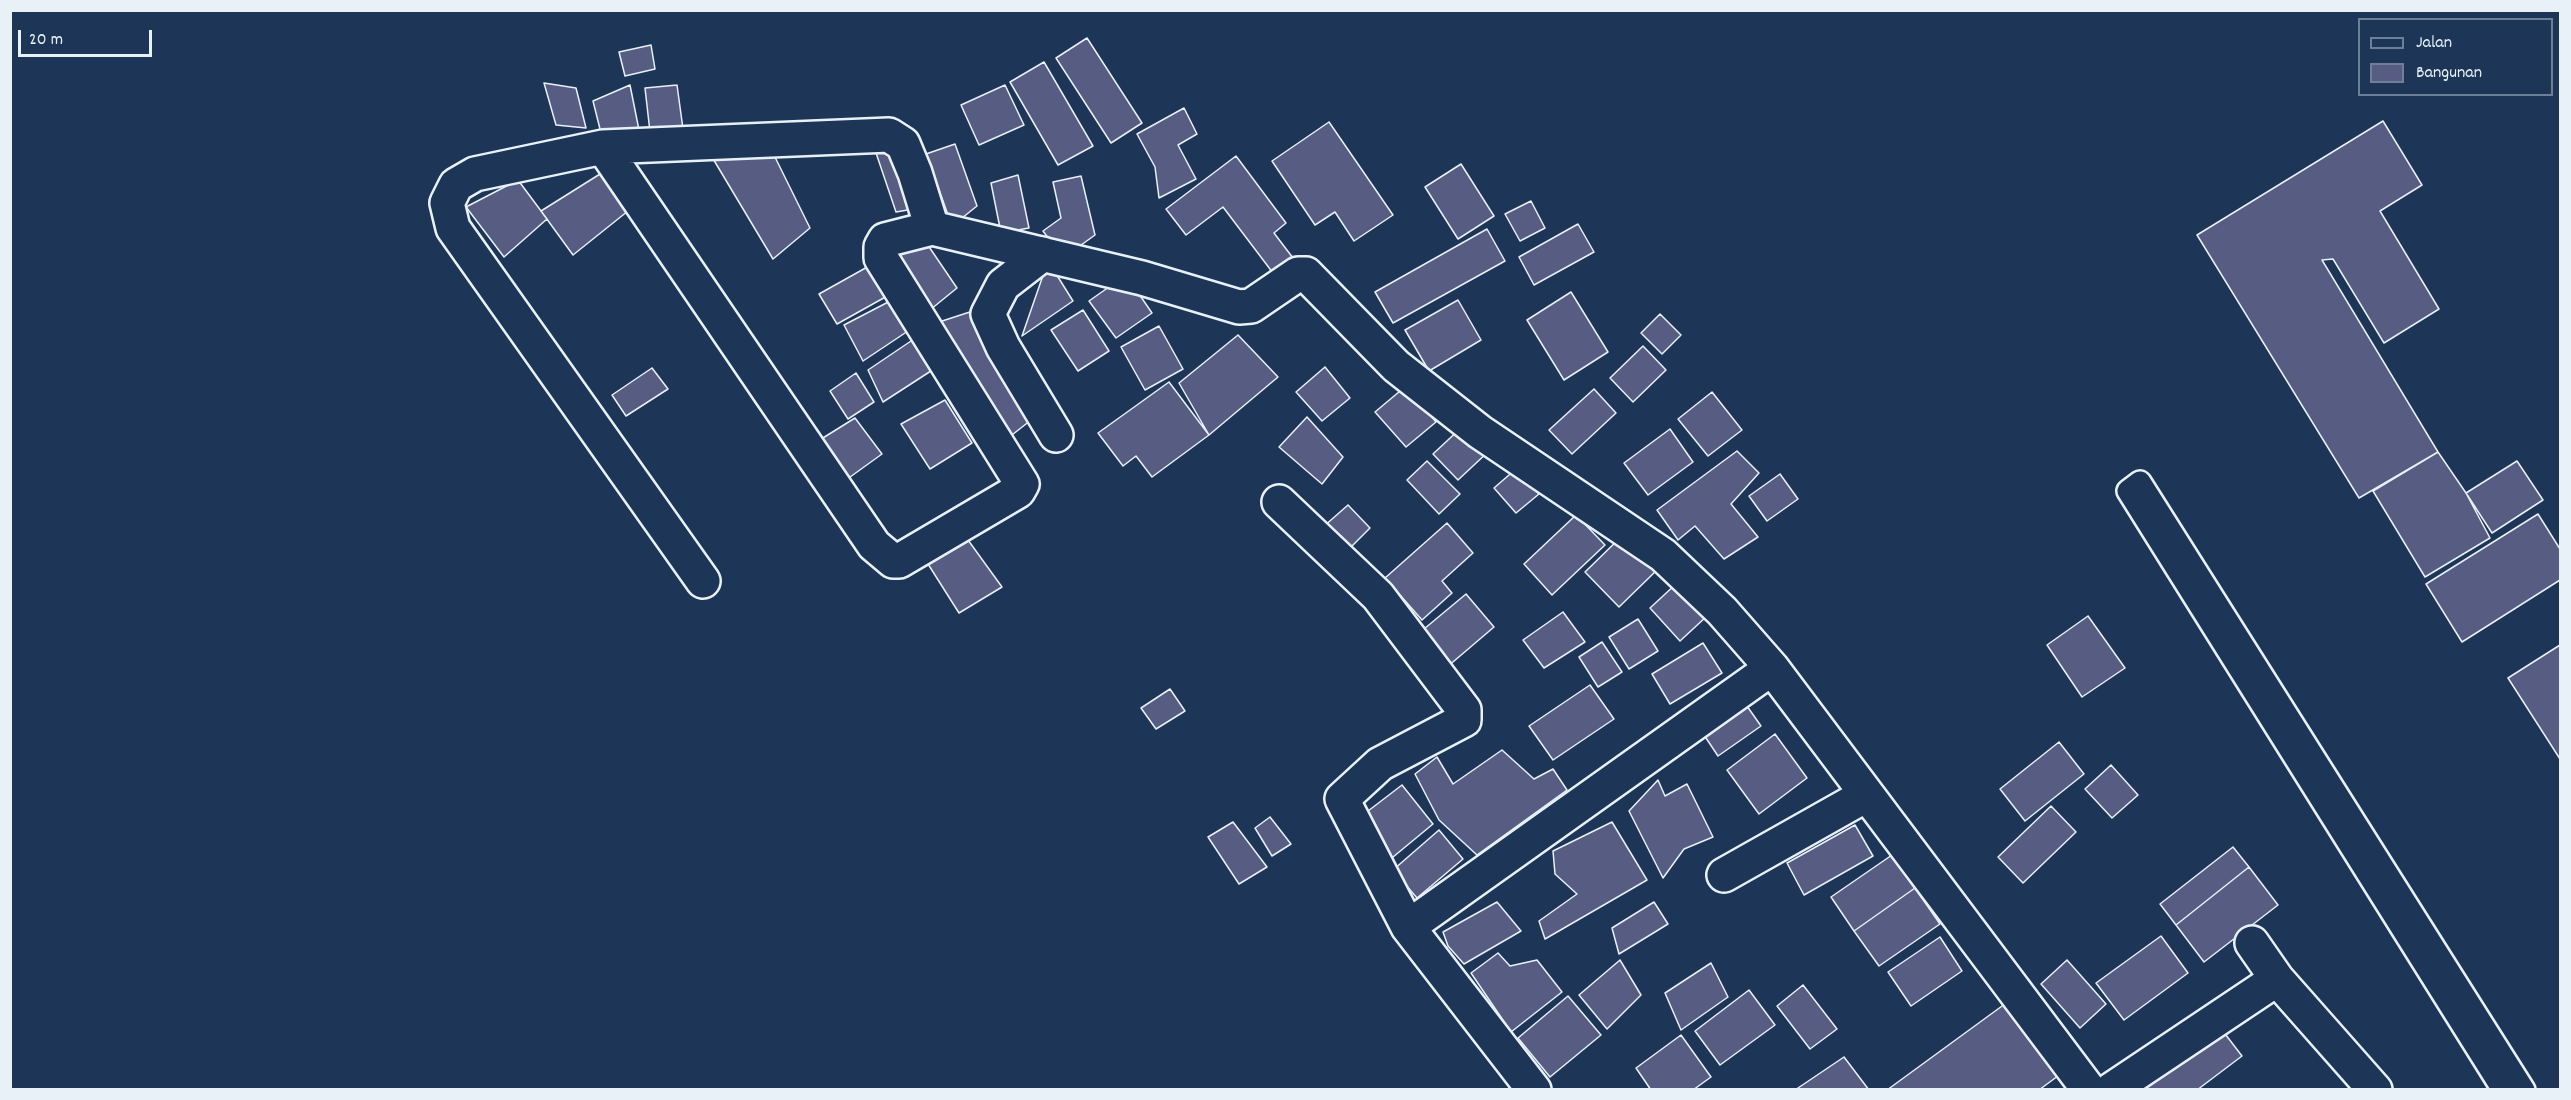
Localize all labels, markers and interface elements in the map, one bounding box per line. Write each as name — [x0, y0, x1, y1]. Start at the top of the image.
scale bar — [21, 18, 154, 56]
legend — [2358, 18, 2553, 96]
text: 20 m — [29, 28, 63, 53]
text: Jalan — [2416, 31, 2452, 56]
text: Bangunan — [2416, 61, 2482, 86]

